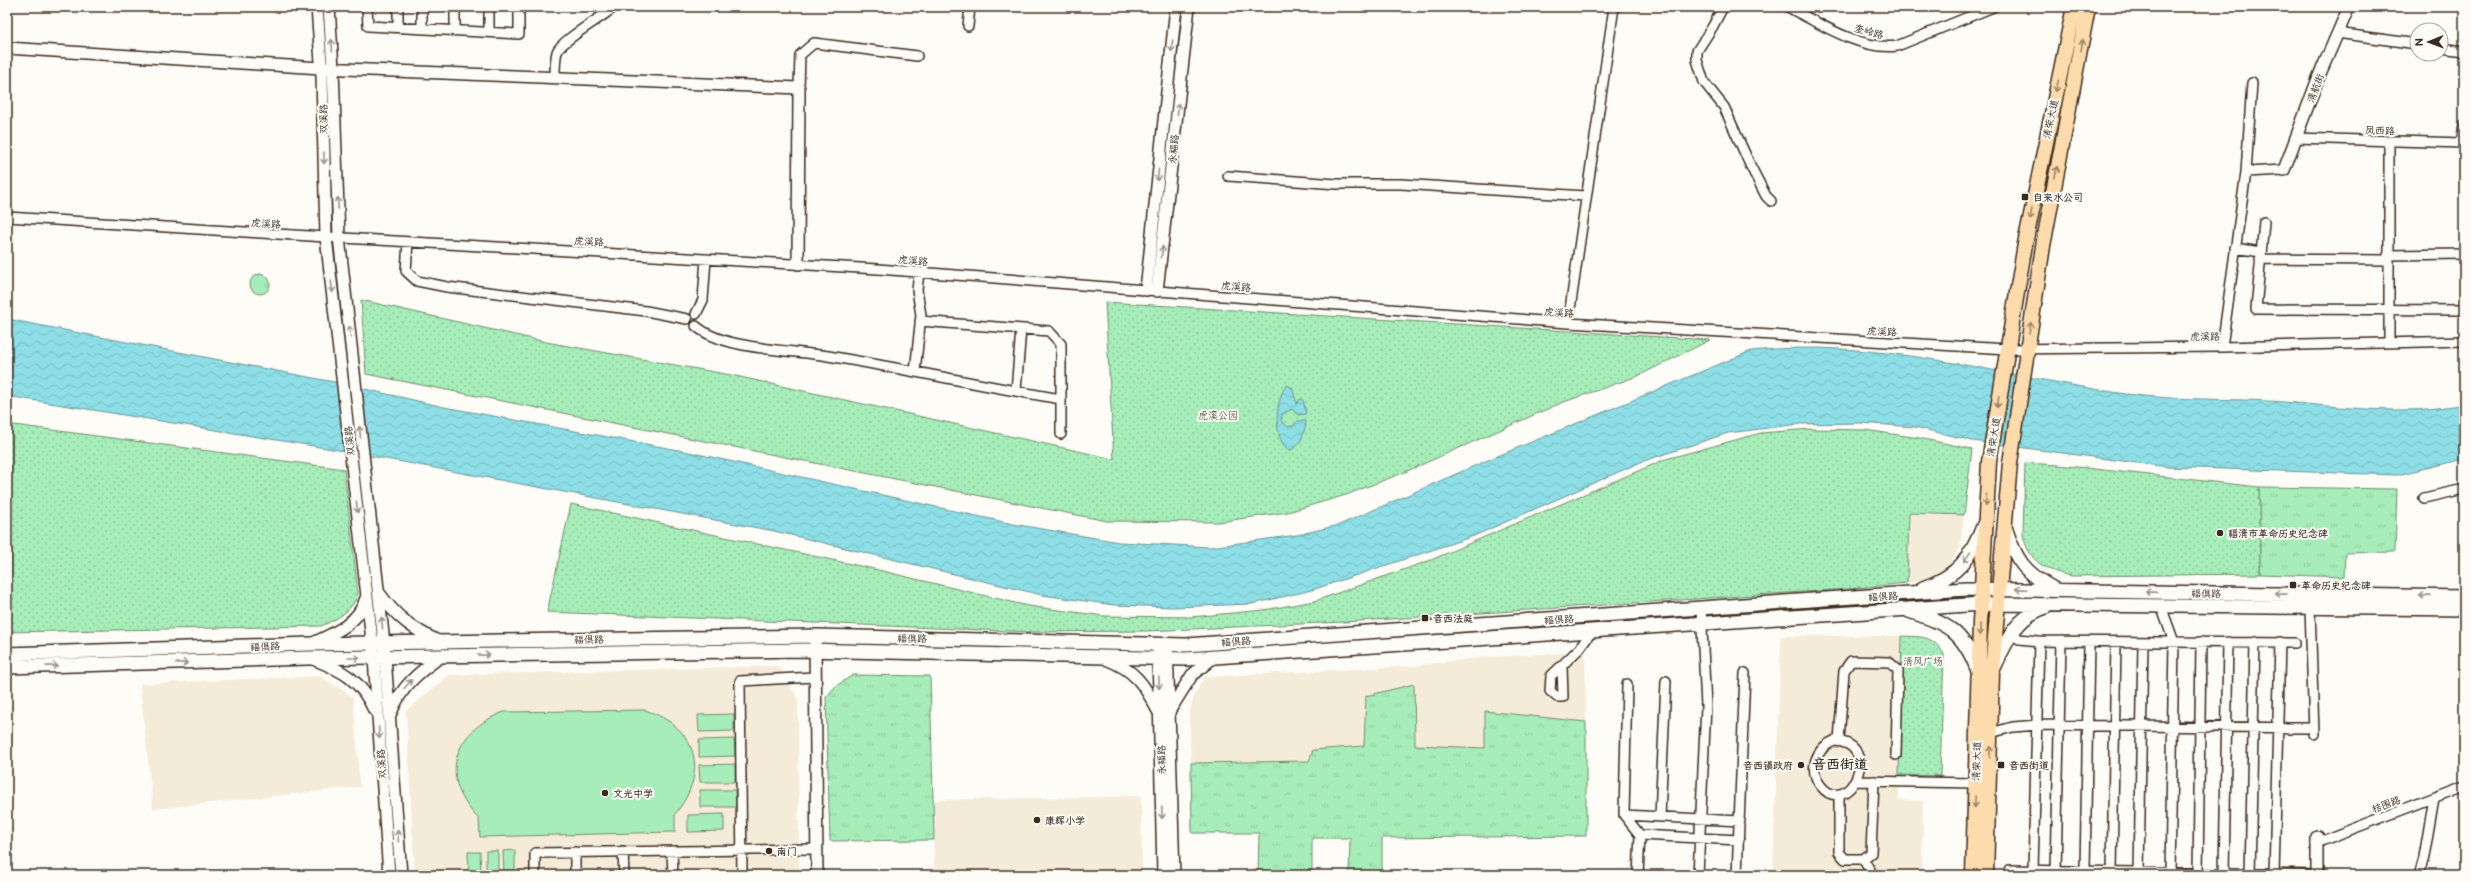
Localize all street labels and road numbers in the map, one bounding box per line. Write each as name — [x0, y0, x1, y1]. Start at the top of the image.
street label: 奎岭路 — [1853, 22, 1885, 42]
street label: 清航街 — [2305, 72, 2327, 105]
street label: 清荣大道 — [2041, 98, 2061, 140]
street label: 双溪路 — [318, 104, 330, 134]
street label: 凤西路 — [2365, 124, 2395, 138]
street label: 永福路 — [1166, 134, 1182, 165]
street label: 虎溪路 — [251, 217, 281, 231]
street label: 虎溪路 — [574, 235, 604, 249]
street label: 虎溪路 — [897, 254, 928, 268]
street label: 虎溪路 — [1220, 280, 1251, 294]
street label: 虎溪路 — [1544, 306, 1574, 320]
street label: 虎溪路 — [1867, 325, 1897, 339]
street label: 虎溪路 — [2190, 331, 2220, 343]
street label: 清荣大道 — [1985, 416, 2003, 458]
street label: 双溪路 — [342, 425, 358, 456]
street label: 福俱路 — [2191, 588, 2221, 600]
street label: 福俱路 — [1868, 590, 1898, 604]
street label: 福俱路 — [1544, 613, 1574, 627]
street label: 福俱路 — [897, 633, 927, 645]
street label: 福俱路 — [574, 634, 604, 646]
street label: 福俱路 — [1221, 635, 1251, 649]
street label: 福俱路 — [250, 640, 280, 654]
street label: 清荣大道 — [1970, 741, 1984, 781]
street label: 永福路 — [1156, 745, 1168, 775]
street label: 双溪路 — [375, 749, 389, 779]
street label: 桔围路 — [2370, 794, 2403, 816]

